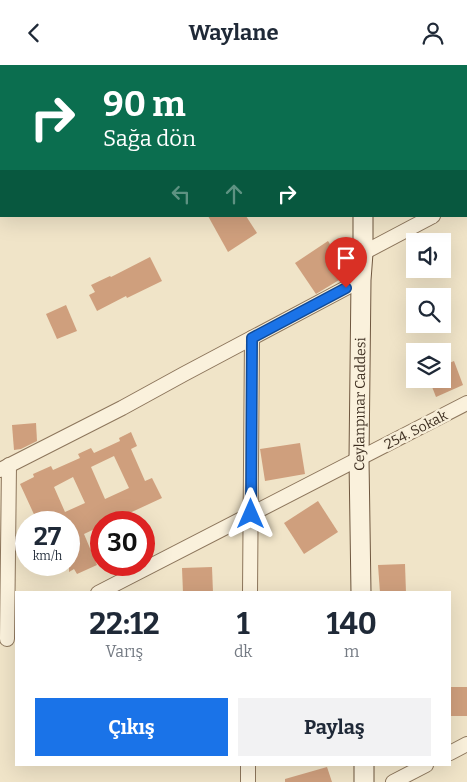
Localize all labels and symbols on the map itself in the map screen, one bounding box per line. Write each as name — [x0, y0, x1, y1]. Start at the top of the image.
pin — [325, 237, 367, 288]
street label: Ceylanpınar Caddesi — [350, 337, 369, 471]
street label: 254. Sokak — [382, 407, 450, 453]
position arrow — [224, 487, 276, 539]
speed limit sign: 30 — [90, 511, 155, 576]

